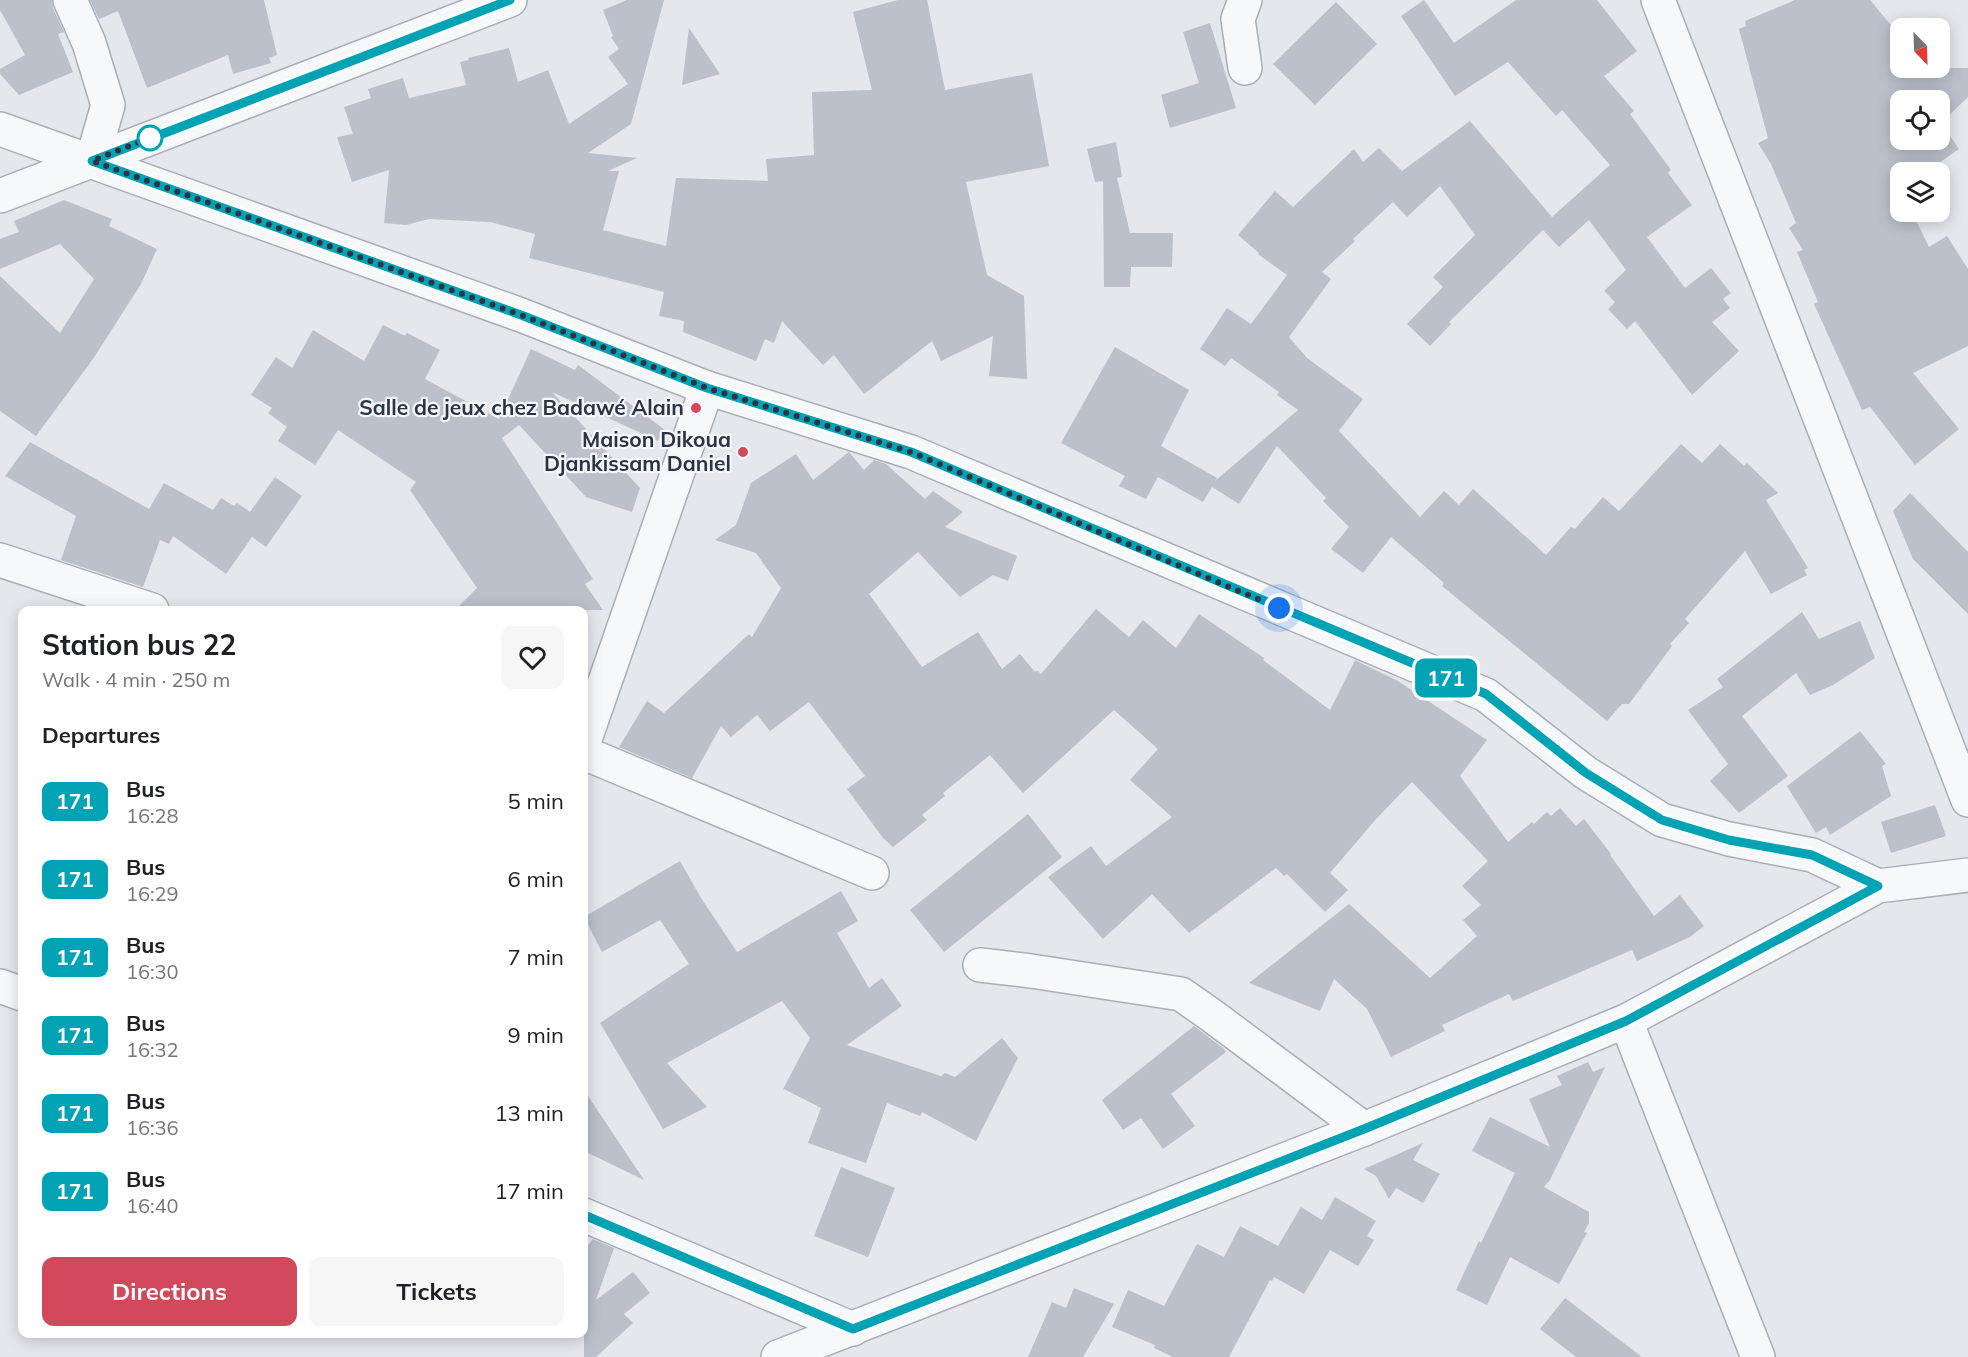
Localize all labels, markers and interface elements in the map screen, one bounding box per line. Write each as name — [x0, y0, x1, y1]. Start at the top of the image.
north arrow — [1890, 18, 1950, 78]
map controls — [1890, 18, 1950, 222]
button: locate — [1890, 90, 1950, 150]
unlabelled marker — [137, 125, 163, 151]
button: layers — [1890, 162, 1950, 222]
place label: Salle de jeux chez Badawé Alain — [359, 394, 684, 420]
marker: Salle de jeux chez Badawé Alain — [689, 401, 703, 415]
place label: Maison Dikoua Djankissam Daniel — [544, 426, 731, 476]
marker: Maison Dikoua Djankissam Daniel — [736, 445, 750, 459]
your location — [1264, 593, 1294, 623]
button: heart — [501, 626, 564, 689]
text: Station bus 22 — [42, 627, 236, 662]
line badge: 171 — [1412, 658, 1480, 698]
text: 171 — [1427, 665, 1465, 691]
text: Walk · 4 min · 250 m — [42, 667, 230, 692]
text: Departures — [42, 721, 160, 749]
text: Bus — [126, 775, 165, 803]
text: 5 min — [508, 787, 564, 815]
text: 171 — [56, 788, 94, 814]
text: 16:28 — [126, 803, 179, 828]
text: Bus — [126, 853, 165, 881]
text: 6 min — [508, 865, 564, 893]
text: 171 — [56, 866, 94, 892]
text: 16:29 — [126, 881, 179, 906]
text: Bus — [126, 931, 165, 959]
text: 7 min — [508, 943, 564, 971]
text: 171 — [56, 944, 94, 970]
text: 16:30 — [126, 959, 179, 984]
text: Bus — [126, 1009, 165, 1037]
text: 9 min — [508, 1021, 564, 1049]
text: 171 — [56, 1022, 94, 1048]
text: 16:32 — [126, 1037, 179, 1062]
text: Bus — [126, 1087, 165, 1115]
text: 13 min — [494, 1099, 564, 1127]
text: 171 — [56, 1100, 94, 1126]
text: 16:36 — [126, 1115, 179, 1140]
text: Bus — [126, 1165, 165, 1193]
text: 17 min — [494, 1177, 564, 1205]
text: 171 — [56, 1178, 94, 1204]
text: 16:40 — [126, 1193, 179, 1218]
button: Directions — [42, 1257, 297, 1326]
button: Tickets — [309, 1257, 564, 1326]

